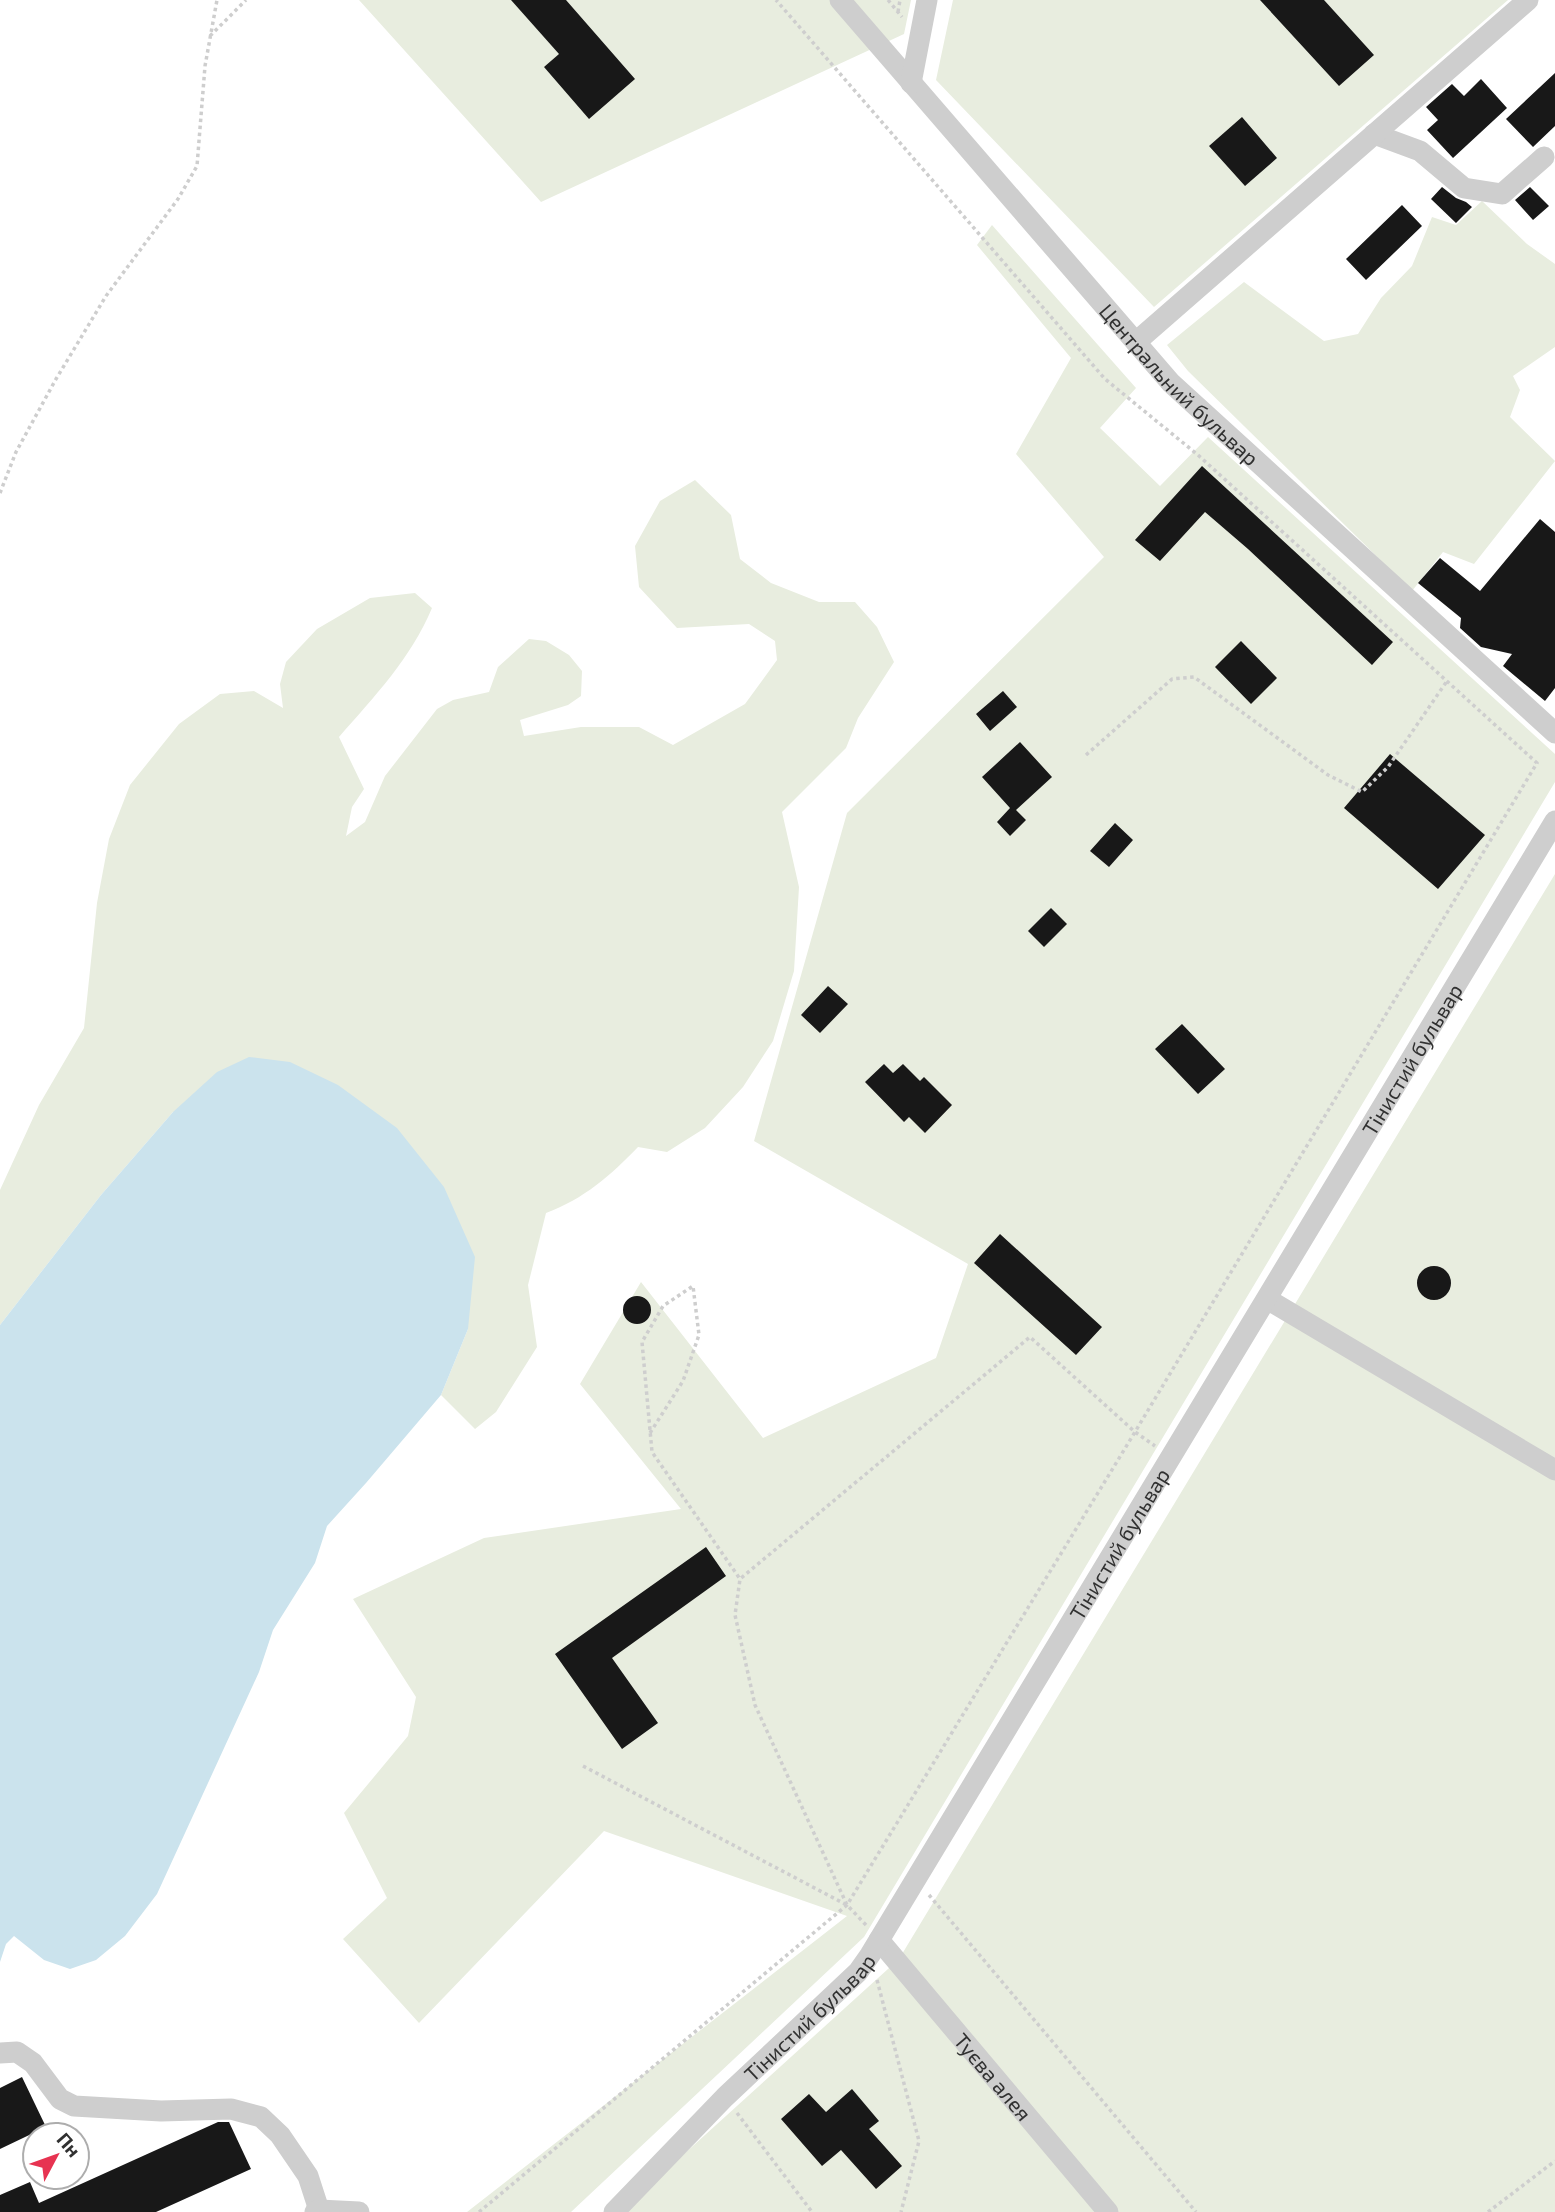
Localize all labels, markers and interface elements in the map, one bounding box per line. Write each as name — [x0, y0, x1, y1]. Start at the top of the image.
street label: Центральний бульвар — [1095, 298, 1265, 470]
street label: Тінистий бульвар — [1356, 979, 1467, 1139]
street label: Тінистий бульвар — [1063, 1463, 1174, 1624]
street label: Тінистий бульвар — [738, 1949, 880, 2086]
street label: Туєва алея — [950, 2027, 1038, 2125]
north arrow — [21, 2121, 91, 2191]
text: Пн — [52, 2128, 86, 2161]

